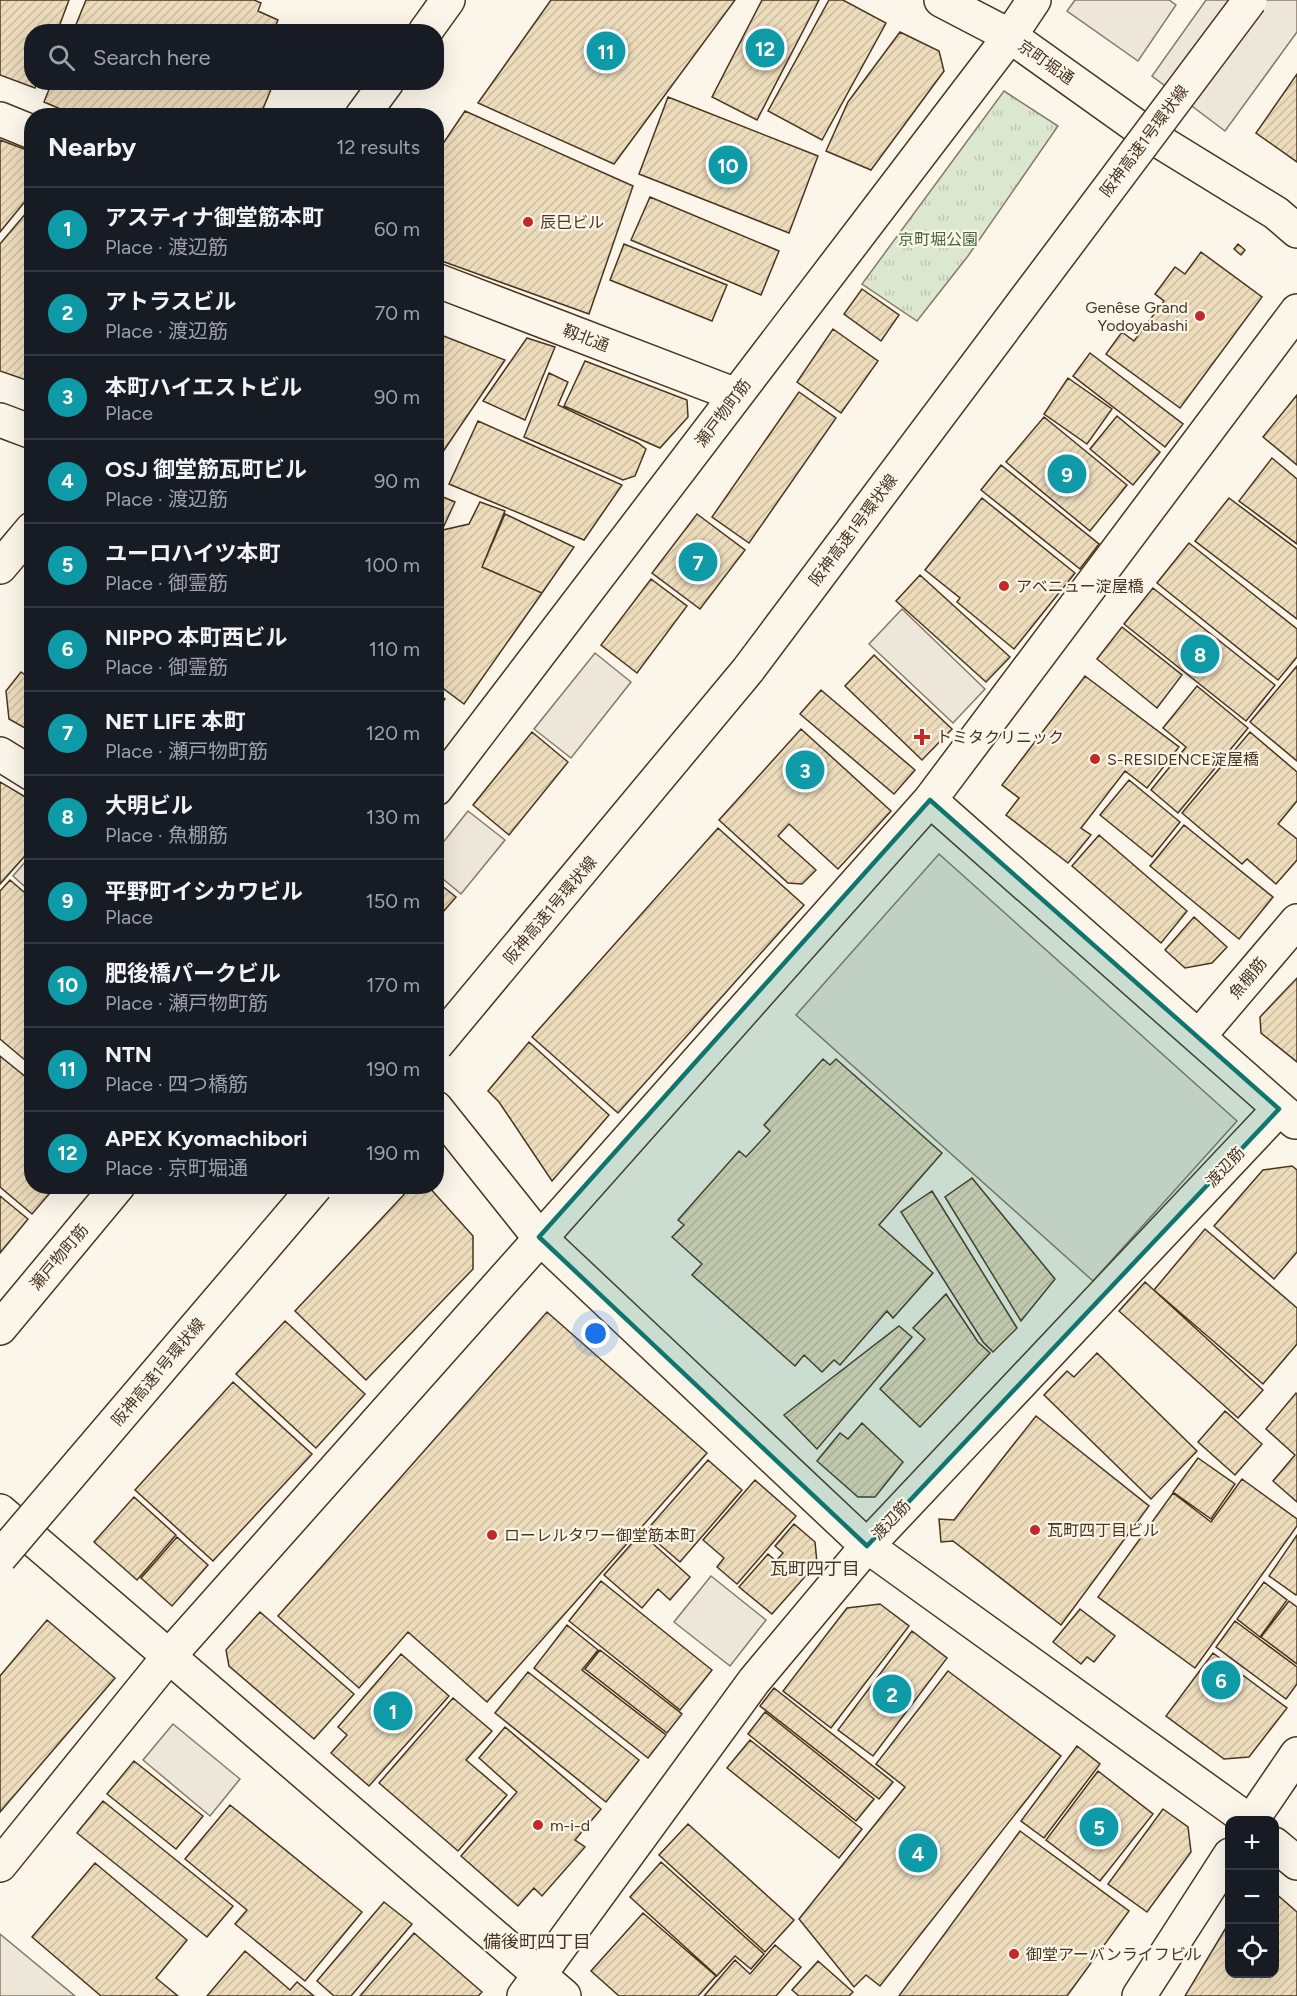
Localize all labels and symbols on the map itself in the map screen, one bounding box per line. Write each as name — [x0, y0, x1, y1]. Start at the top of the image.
pin: 12 — [746, 26, 784, 70]
pin: 11 — [586, 28, 626, 74]
street label: 京町堀通 — [1014, 36, 1078, 88]
street label: 阪神高速1号環状線 — [1096, 82, 1192, 200]
pin: 10 — [708, 142, 748, 188]
place label: 辰巳ビル — [540, 213, 604, 232]
marker: 辰巳ビル — [521, 215, 535, 229]
park label: 京町堀公園 — [898, 230, 978, 249]
place label: Genêse Grand Yodoyabashi — [1085, 298, 1188, 335]
marker: Genêse Grand Yodoyabashi — [1193, 309, 1207, 323]
street label: 靱北通 — [560, 321, 612, 355]
street label: 瀬戸物町筋 — [691, 375, 755, 451]
pin: 9 — [1048, 452, 1086, 496]
street label: 阪神高速1号環状線 — [805, 471, 901, 589]
pin: 7 — [678, 540, 718, 584]
place label: アベニュー淀屋橋 — [1016, 577, 1144, 596]
marker: アベニュー淀屋橋 — [997, 579, 1011, 593]
pin: 8 — [1180, 632, 1220, 676]
marker: トミタクリニック — [913, 728, 931, 746]
place label: トミタクリニック — [936, 728, 1064, 747]
pin: 3 — [786, 748, 824, 792]
place label: S-RESIDENCE淀屋橋 — [1107, 750, 1259, 769]
marker: S-RESIDENCE淀屋橋 — [1088, 752, 1102, 766]
street label: 阪神高速1号環状線 — [499, 852, 601, 968]
street label: 魚棚筋 — [1225, 954, 1271, 1002]
street label: 渡辺筋 — [1202, 1143, 1248, 1191]
street label: 瀬戸物町筋 — [26, 1220, 92, 1294]
street label: 阪神高速1号環状線 — [107, 1314, 209, 1430]
your location — [581, 1319, 610, 1348]
street label: 渡辺筋 — [868, 1496, 914, 1544]
place label: 瓦町四丁目ビル — [1047, 1521, 1159, 1540]
marker: 瓦町四丁目ビル — [1028, 1523, 1042, 1537]
place label: ローレルタワー御堂筋本町 — [504, 1526, 696, 1545]
marker: ローレルタワー御堂筋本町 — [485, 1528, 499, 1542]
district label: 瓦町四丁目 — [770, 1558, 860, 1580]
pin: 6 — [1202, 1658, 1240, 1702]
pin: 2 — [872, 1672, 912, 1716]
pin: 1 — [374, 1688, 412, 1734]
pin: 5 — [1080, 1804, 1118, 1850]
place label: m-i-d — [550, 1816, 590, 1835]
marker: m-i-d — [531, 1818, 545, 1832]
pin: 4 — [898, 1830, 938, 1876]
district label: 備後町四丁目 — [483, 1931, 591, 1953]
place label: 御堂アーバンライフビル — [1026, 1945, 1202, 1964]
marker: 御堂アーバンライフビル — [1007, 1947, 1021, 1961]

